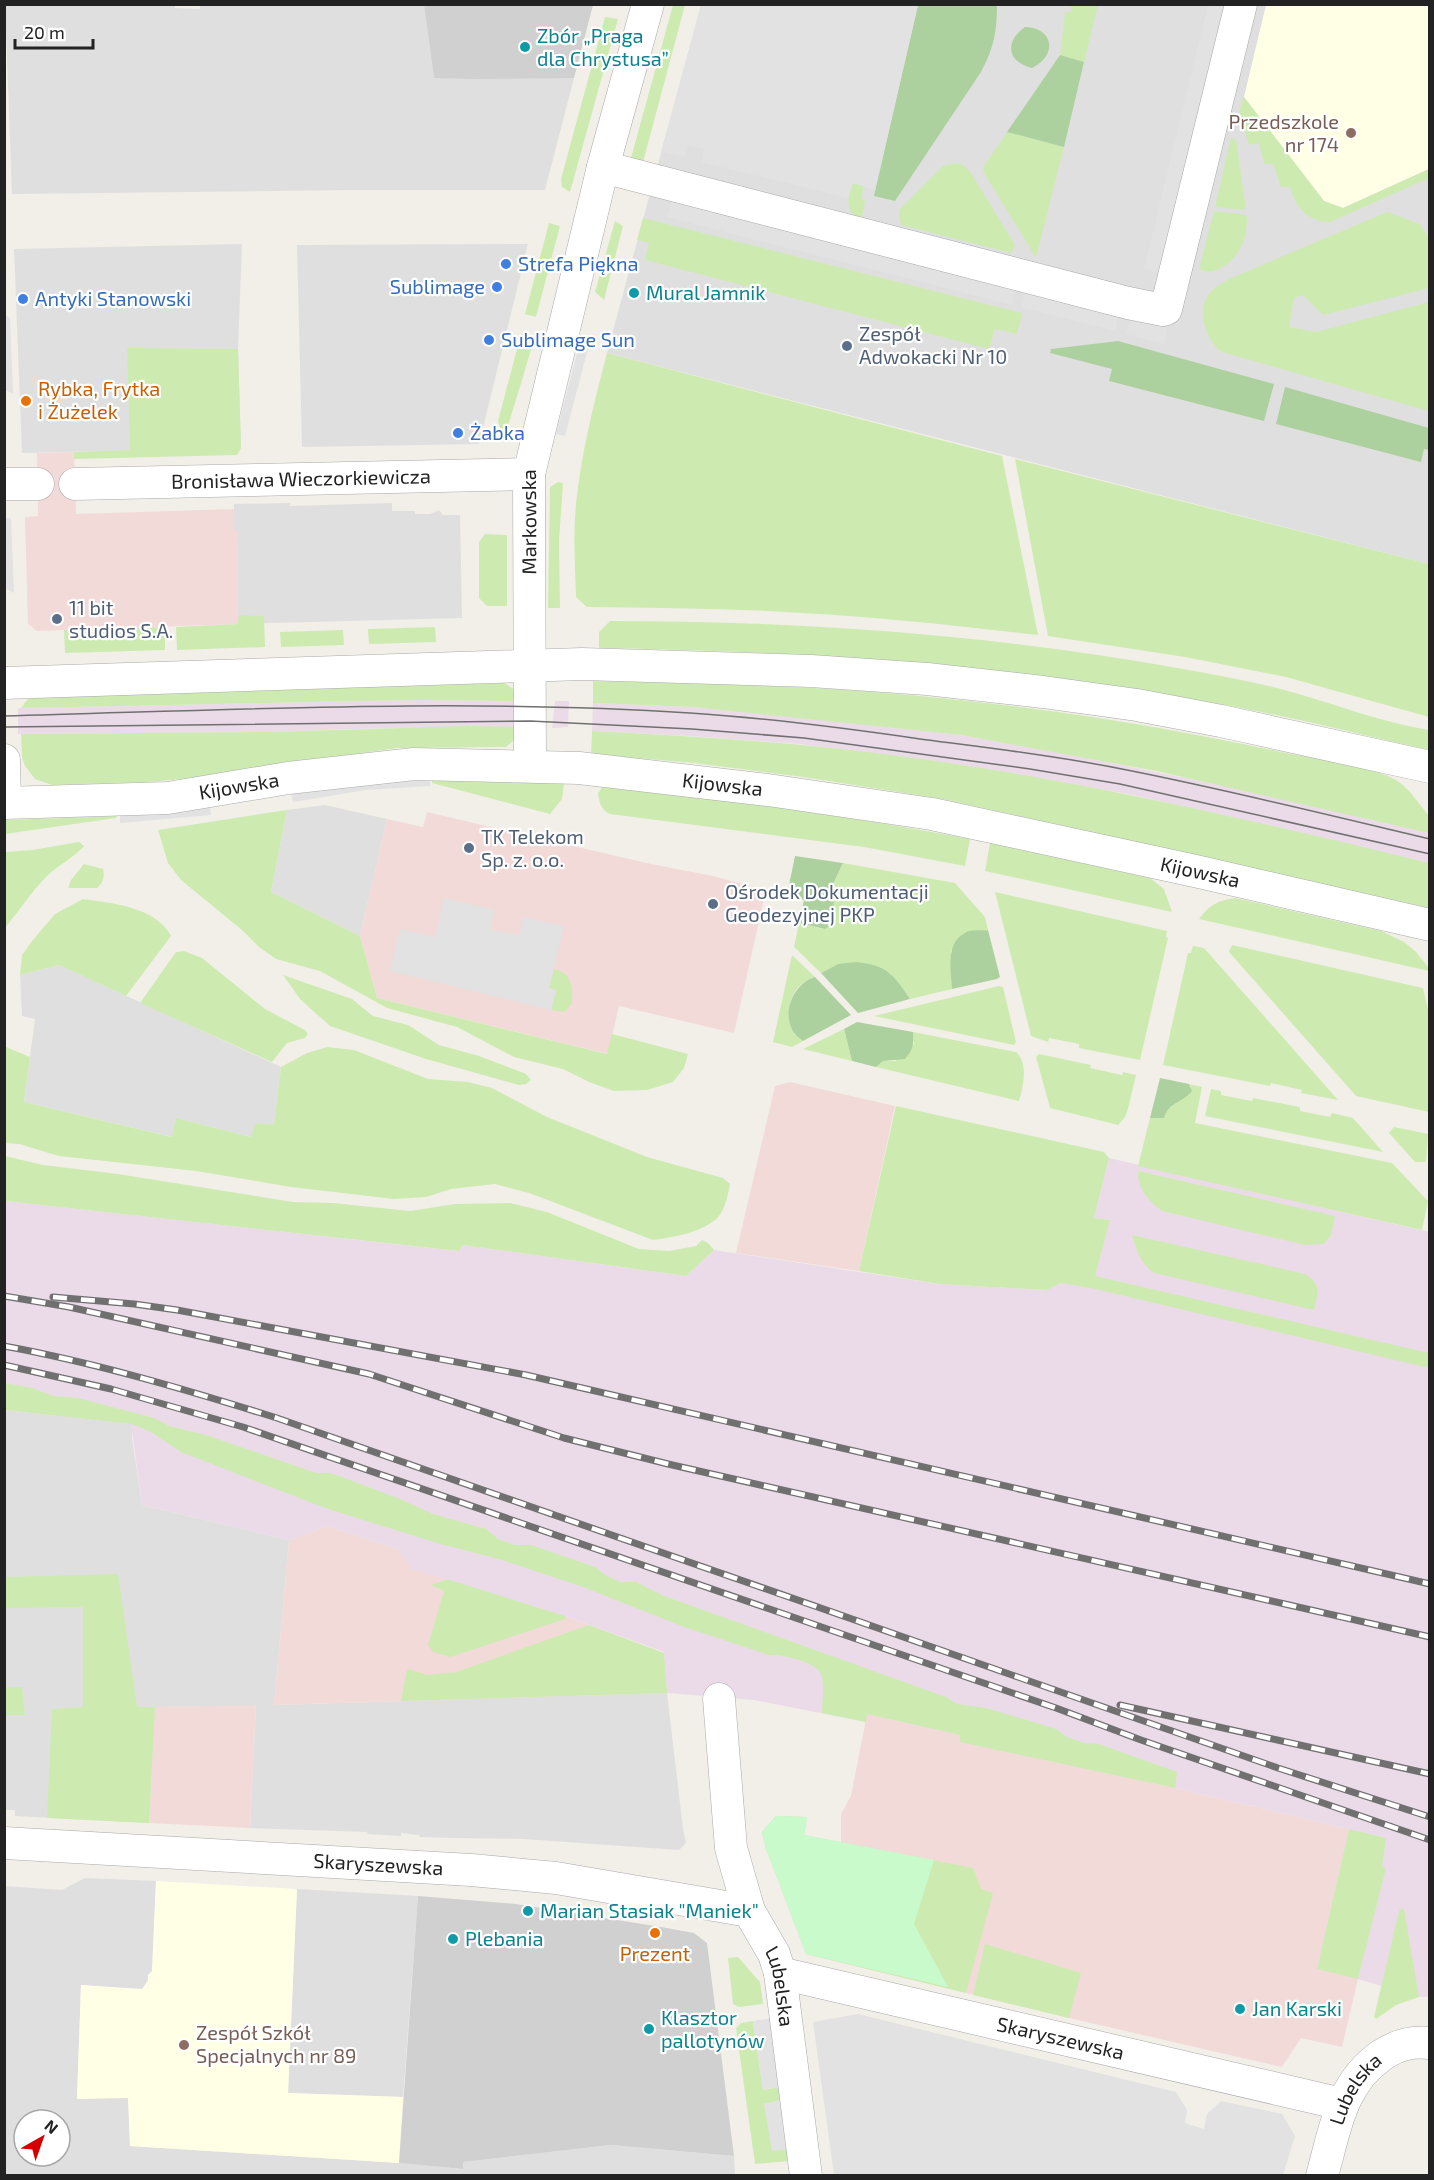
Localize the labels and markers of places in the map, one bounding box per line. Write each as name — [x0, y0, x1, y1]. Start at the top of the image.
place label: Zbór „Praga dla Chrystusa” — [537, 23, 669, 70]
marker: Zbór „Praga dla Chrystusa” — [518, 40, 532, 54]
place label: Przedszkole nr 174 — [1229, 109, 1339, 156]
marker: Przedszkole nr 174 — [1344, 126, 1358, 140]
place label: Strefa Piękna — [518, 251, 639, 275]
marker: Strefa Piękna — [499, 257, 513, 271]
place label: Sublimage — [390, 274, 485, 298]
marker: Sublimage — [490, 280, 504, 294]
place label: Mural Jamnik — [646, 280, 766, 304]
place label: Antyki Stanowski — [35, 286, 191, 310]
marker: Mural Jamnik — [627, 286, 641, 300]
marker: Antyki Stanowski — [16, 292, 30, 306]
place label: Zespół Adwokacki Nr 10 — [859, 321, 1007, 368]
place label: Sublimage Sun — [501, 327, 635, 351]
marker: Sublimage Sun — [482, 333, 496, 347]
marker: Zespół Adwokacki Nr 10 — [840, 339, 854, 353]
place label: Rybka, Frytka i Żużelek — [38, 376, 160, 423]
marker: Rybka, Frytka i Żużelek — [19, 394, 33, 408]
place label: Żabka — [470, 420, 525, 444]
marker: Żabka — [451, 426, 465, 440]
place label: 11 bit studios S.A. — [69, 595, 173, 642]
marker: 11 bit studios S.A. — [50, 612, 64, 626]
place label: TK Telekom Sp. z. o.o. — [481, 824, 584, 871]
marker: TK Telekom Sp. z. o.o. — [462, 841, 476, 855]
place label: Ośrodek Dokumentacji Geodezyjnej PKP — [725, 879, 929, 926]
marker: Ośrodek Dokumentacji Geodezyjnej PKP — [706, 897, 720, 911]
place label: Marian Stasiak "Maniek" — [540, 1898, 759, 1922]
marker: Marian Stasiak "Maniek" — [521, 1904, 535, 1918]
place label: Plebania — [465, 1926, 543, 1950]
marker: Prezent — [648, 1926, 662, 1940]
marker: Plebania — [446, 1932, 460, 1946]
place label: Prezent — [620, 1941, 691, 1965]
place label: Jan Karski — [1252, 1996, 1342, 2020]
marker: Jan Karski — [1233, 2002, 1247, 2016]
place label: Klasztor pallotynów — [661, 2005, 764, 2052]
place label: Zespół Szkół Specjalnych nr 89 — [196, 2020, 356, 2067]
marker: Klasztor pallotynów — [642, 2022, 656, 2036]
marker: Zespół Szkół Specjalnych nr 89 — [177, 2038, 191, 2052]

